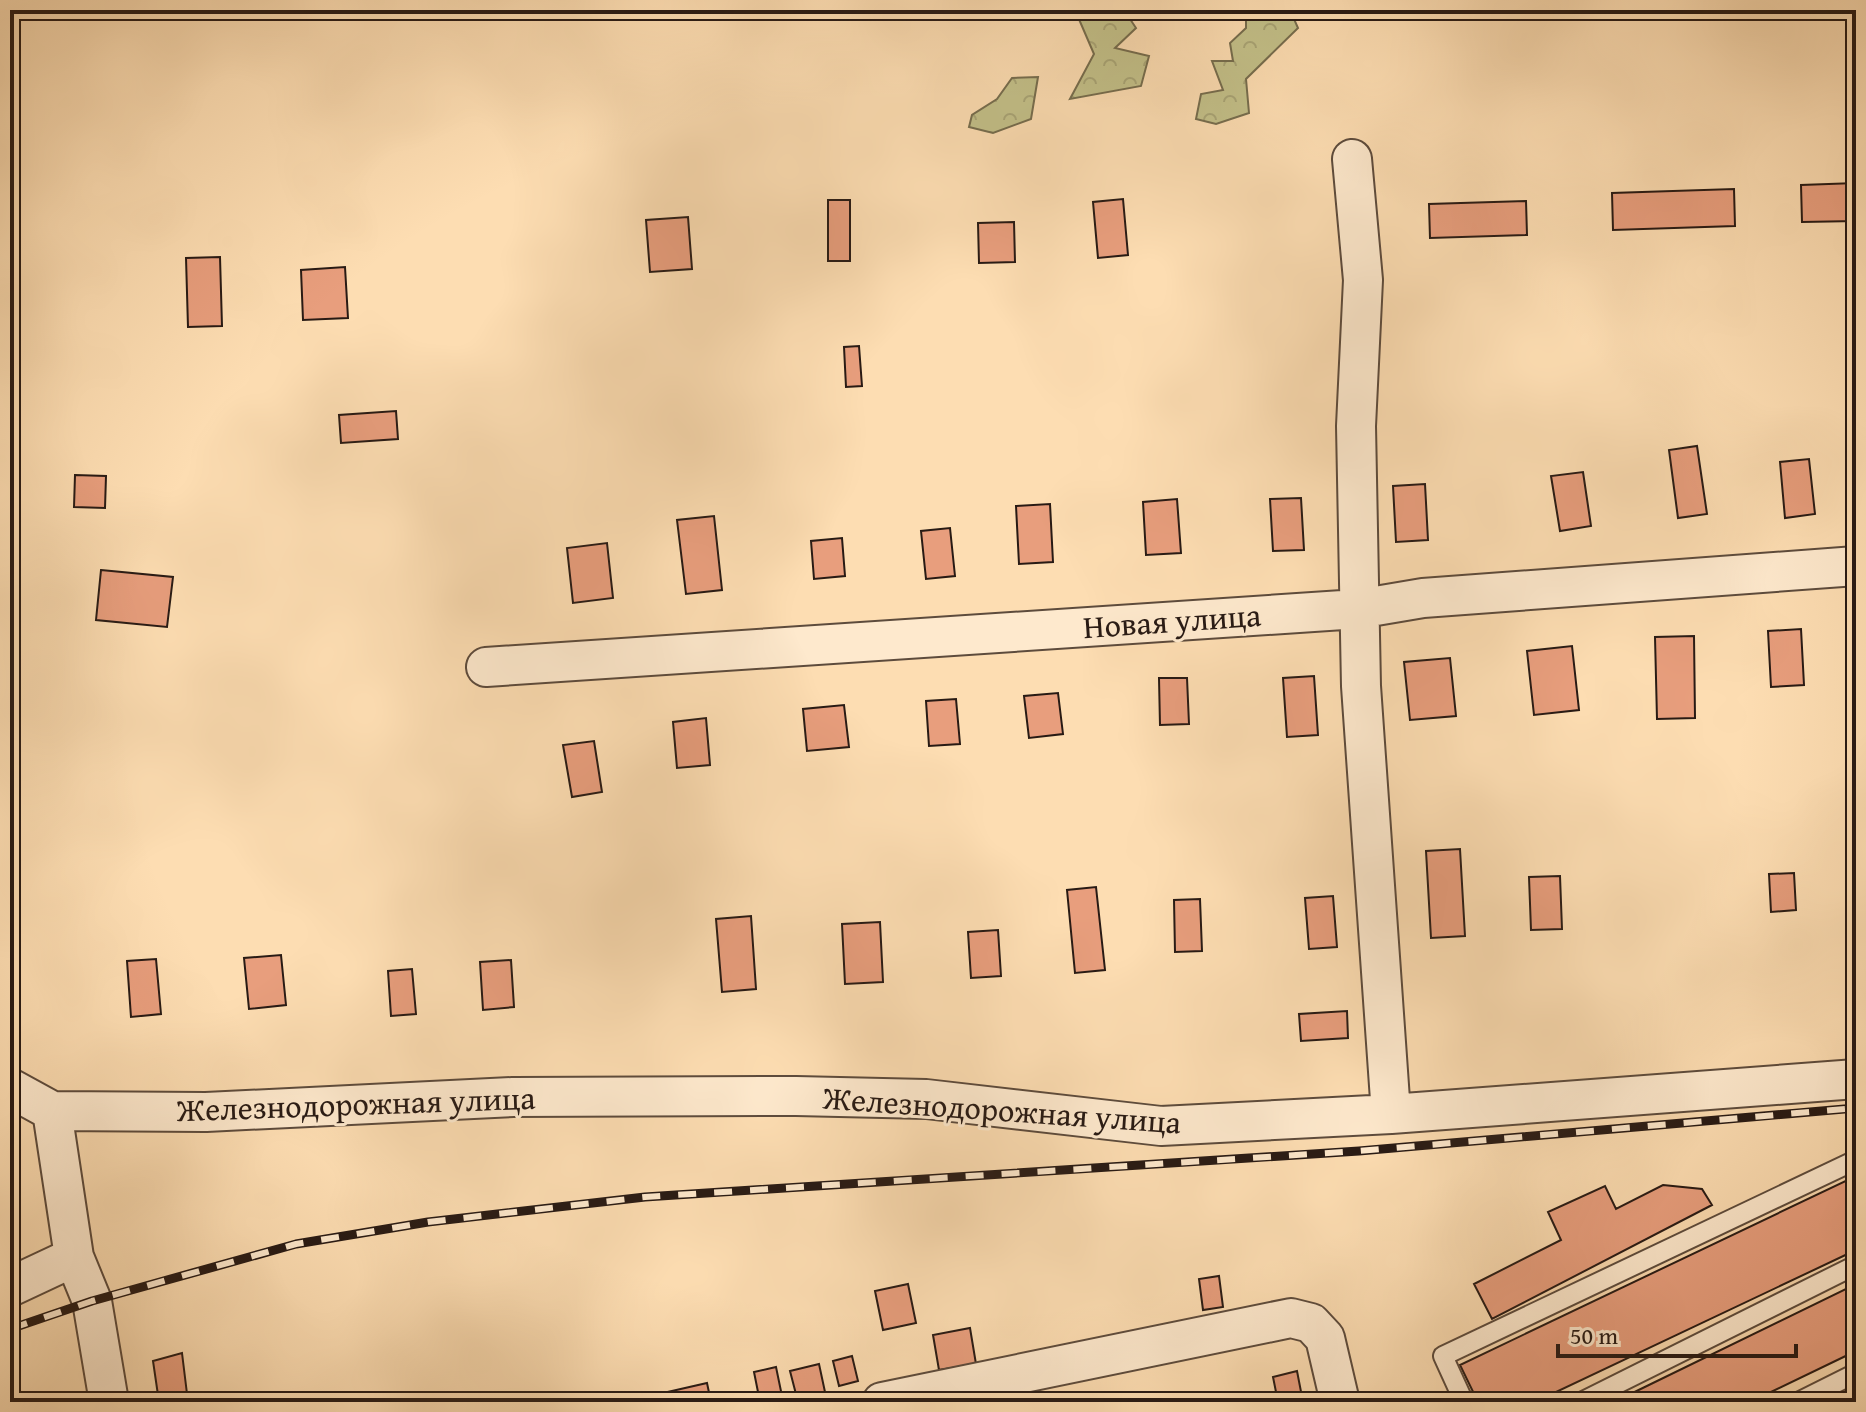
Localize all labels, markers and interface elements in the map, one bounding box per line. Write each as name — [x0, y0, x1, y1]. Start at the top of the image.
street label: Новая улица — [1082, 591, 1263, 650]
street label: Железнодорожная улица — [820, 1073, 1184, 1146]
street label: Железнодорожная улица — [175, 1074, 537, 1133]
scale bar — [1558, 1308, 1796, 1358]
text: 50 m — [1570, 1318, 1618, 1353]

